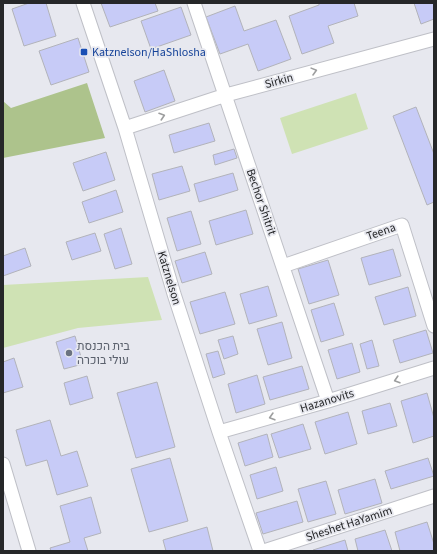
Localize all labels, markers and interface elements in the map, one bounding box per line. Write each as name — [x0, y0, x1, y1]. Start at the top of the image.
place label: Katznelson/HaShlosha — [92, 44, 206, 61]
marker: Katznelson/HaShlosha — [79, 47, 89, 57]
one-way arrow — [311, 68, 317, 76]
street label: Sirkin — [263, 69, 295, 93]
one-way arrow — [159, 112, 166, 121]
street label: Bechor Shitrit — [242, 167, 280, 237]
street label: Teena — [364, 219, 398, 245]
street label: Katznelson — [153, 249, 185, 307]
place label: בית הכנסת עולי בוכרה — [77, 338, 131, 369]
marker: בית הכנסת עולי בוכרה — [64, 348, 74, 358]
one-way arrow — [393, 375, 400, 384]
street label: Hazanovits — [298, 385, 356, 417]
one-way arrow — [269, 412, 276, 421]
street label: Sheshet HaYamim — [304, 502, 395, 546]

